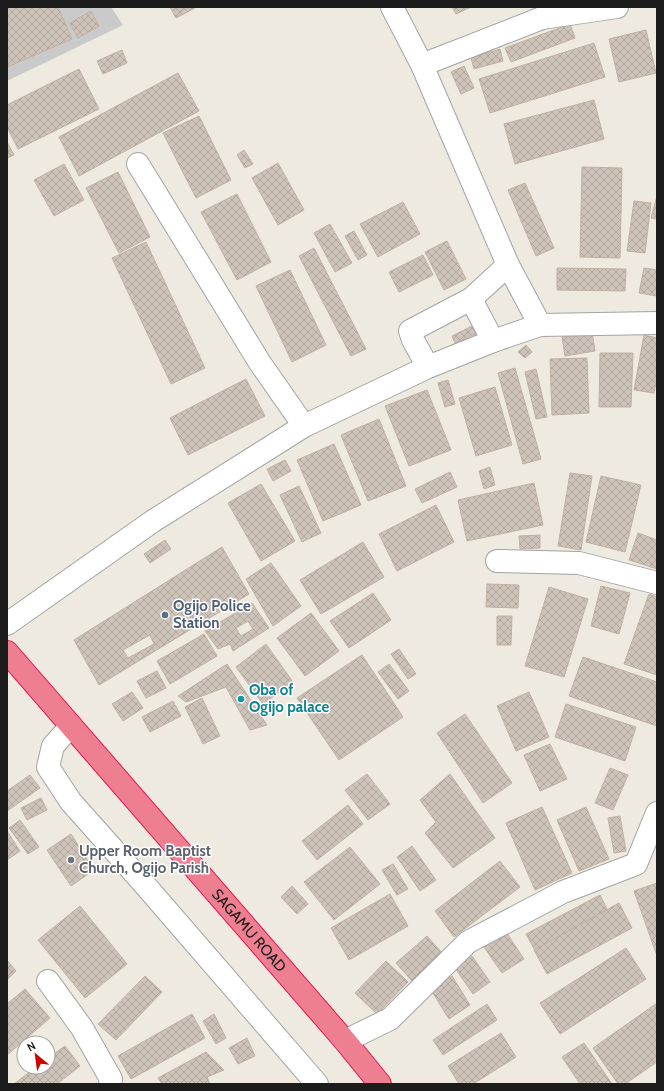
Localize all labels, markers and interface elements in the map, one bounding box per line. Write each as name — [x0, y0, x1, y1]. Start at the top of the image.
place label: Ogijo Police Station — [173, 597, 251, 632]
marker: Ogijo Police Station — [160, 610, 170, 620]
place label: Oba of Ogijo palace — [249, 681, 330, 716]
marker: Oba of Ogijo palace — [236, 694, 246, 704]
place label: Upper Room Baptist Church, Ogijo Parish — [79, 842, 211, 877]
marker: Upper Room Baptist Church, Ogijo Parish — [66, 855, 76, 865]
street label: SAGAMU ROAD — [208, 885, 290, 976]
north arrow — [16, 1035, 56, 1075]
text: N — [24, 1038, 38, 1054]

